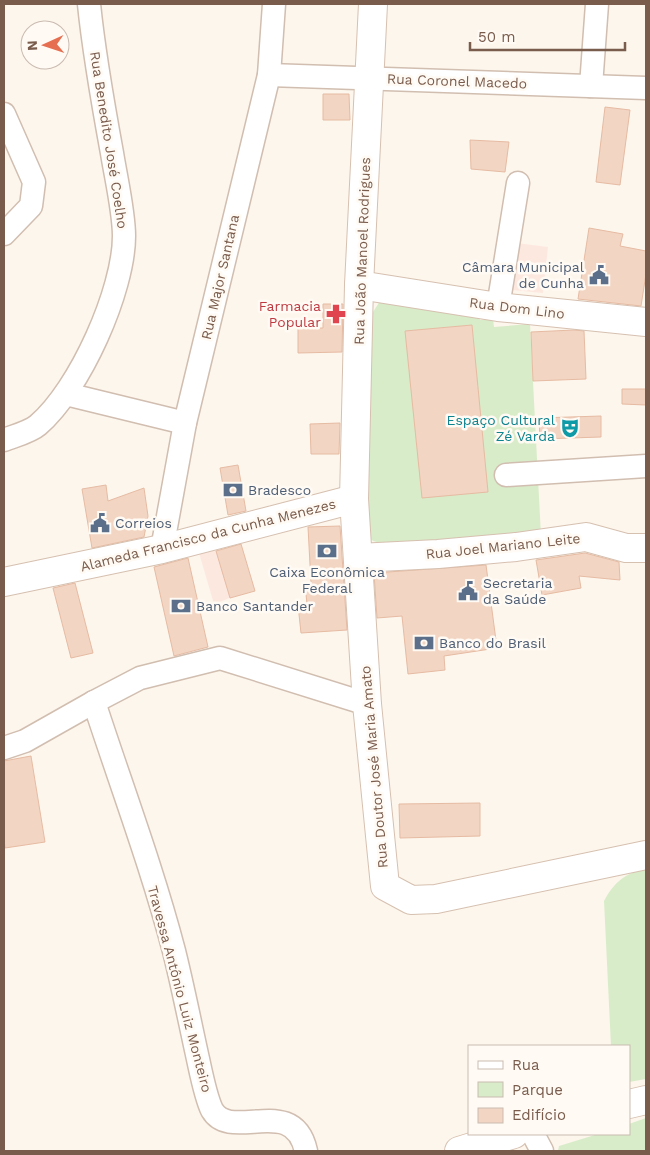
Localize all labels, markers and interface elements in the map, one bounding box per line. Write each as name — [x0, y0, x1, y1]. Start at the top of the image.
north arrow — [20, 20, 70, 70]
scale bar — [470, 20, 625, 52]
text: 50 m — [478, 28, 515, 46]
text: N — [24, 40, 40, 51]
street label: Rua Benedito José Coelho — [87, 50, 131, 230]
street label: Rua Coronel Macedo — [387, 71, 527, 91]
street label: Rua João Manoel Rodrigues — [351, 157, 373, 345]
street label: Rua Major Santana — [198, 213, 242, 341]
place label: Câmara Municipal de Cunha — [462, 259, 585, 291]
public building icon: Câmara Municipal de Cunha — [588, 264, 610, 286]
street label: Rua Dom Lino — [468, 294, 566, 322]
place label: Farmacia Popular — [259, 298, 321, 330]
pharmacy icon: Farmacia Popular — [325, 303, 347, 325]
place label: Espaço Cultural Zé Varda — [447, 412, 556, 444]
theatre icon: Espaço Cultural Zé Varda — [559, 417, 581, 439]
bank icon: Bradesco — [222, 479, 244, 501]
place label: Bradesco — [248, 482, 311, 498]
street label: Alameda Francisco da Cunha Menezes — [79, 495, 337, 575]
public building icon: Correios — [89, 512, 111, 534]
place label: Correios — [115, 515, 172, 531]
street label: Rua Joel Mariano Leite — [425, 530, 581, 562]
bank icon: Caixa Econômica Federal — [316, 540, 338, 562]
place label: Caixa Econômica Federal — [269, 564, 385, 596]
place label: Secretaria da Saúde — [483, 575, 552, 607]
public building icon: Secretaria da Saúde — [457, 580, 479, 602]
bank icon: Banco Santander — [170, 595, 192, 617]
place label: Banco Santander — [196, 598, 313, 614]
bank icon: Banco do Brasil — [413, 632, 435, 654]
place label: Banco do Brasil — [439, 635, 546, 651]
street label: Rua Doutor José Maria Amato — [357, 665, 391, 869]
street label: Travessa Antônio Luiz Monteiro — [145, 884, 215, 1094]
legend — [468, 1045, 630, 1135]
text: Rua — [512, 1056, 540, 1074]
text: Parque — [512, 1081, 563, 1099]
text: Edifício — [512, 1106, 566, 1124]

